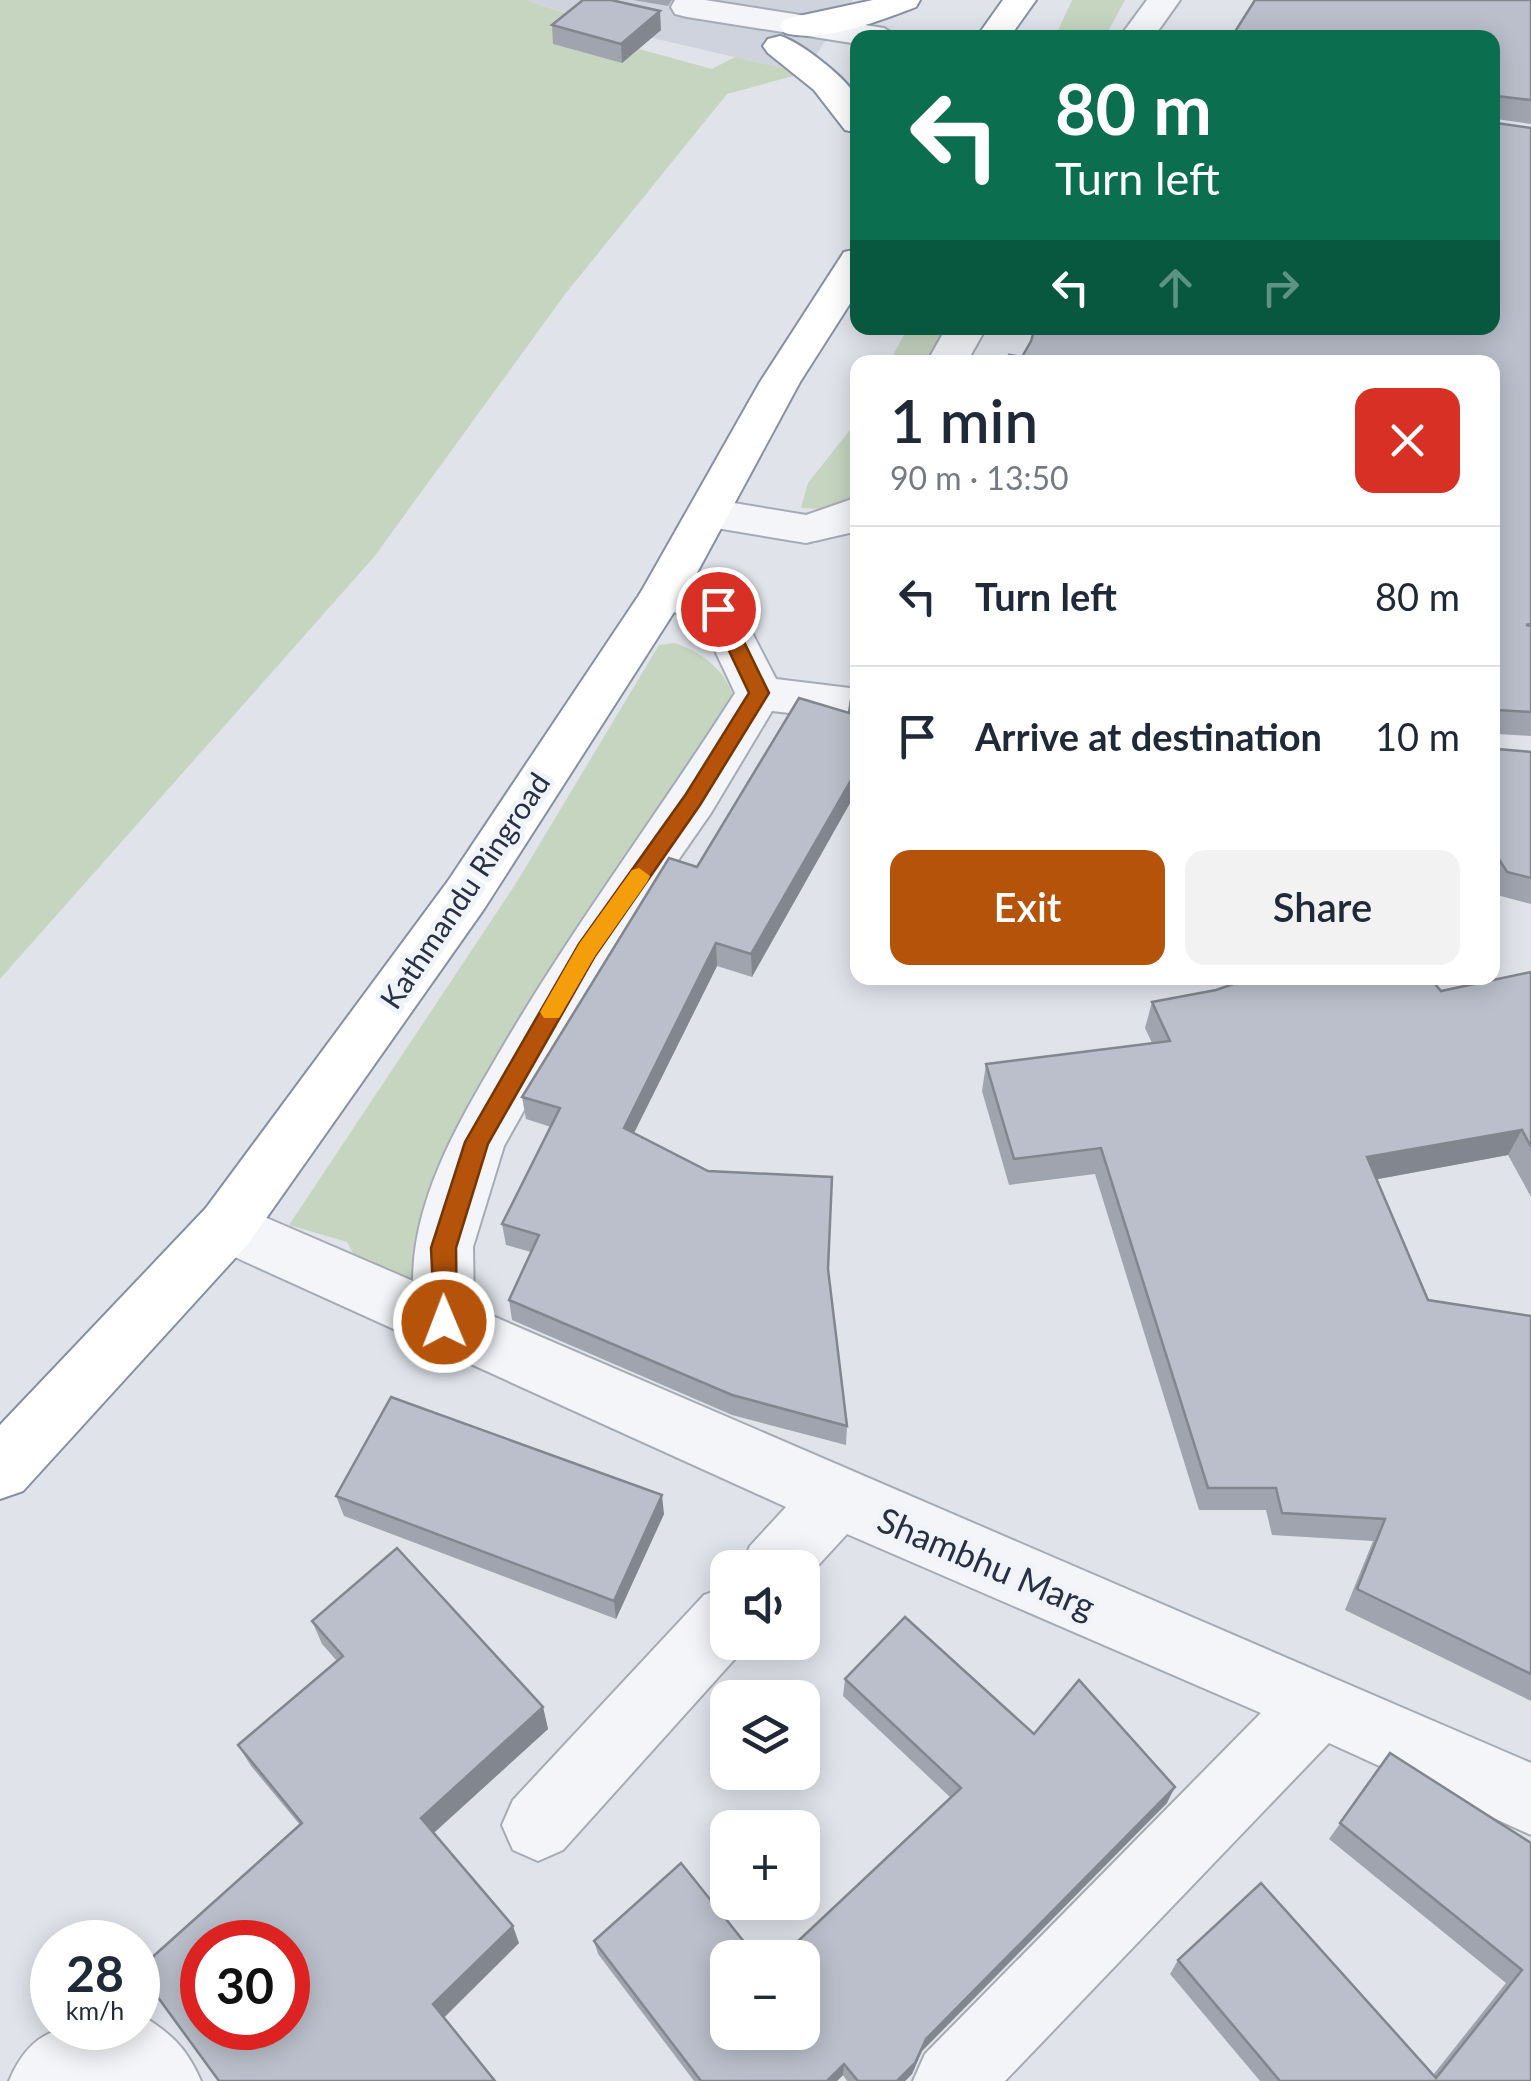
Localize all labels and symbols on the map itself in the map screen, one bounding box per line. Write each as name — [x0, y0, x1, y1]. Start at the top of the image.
pin — [676, 567, 761, 652]
street label: Kathmandu Ringroad — [372, 765, 556, 1015]
position arrow — [392, 1270, 496, 1374]
street label: Shambhu Marg — [872, 1497, 1102, 1627]
speed limit sign: 30 — [180, 1920, 310, 2050]

